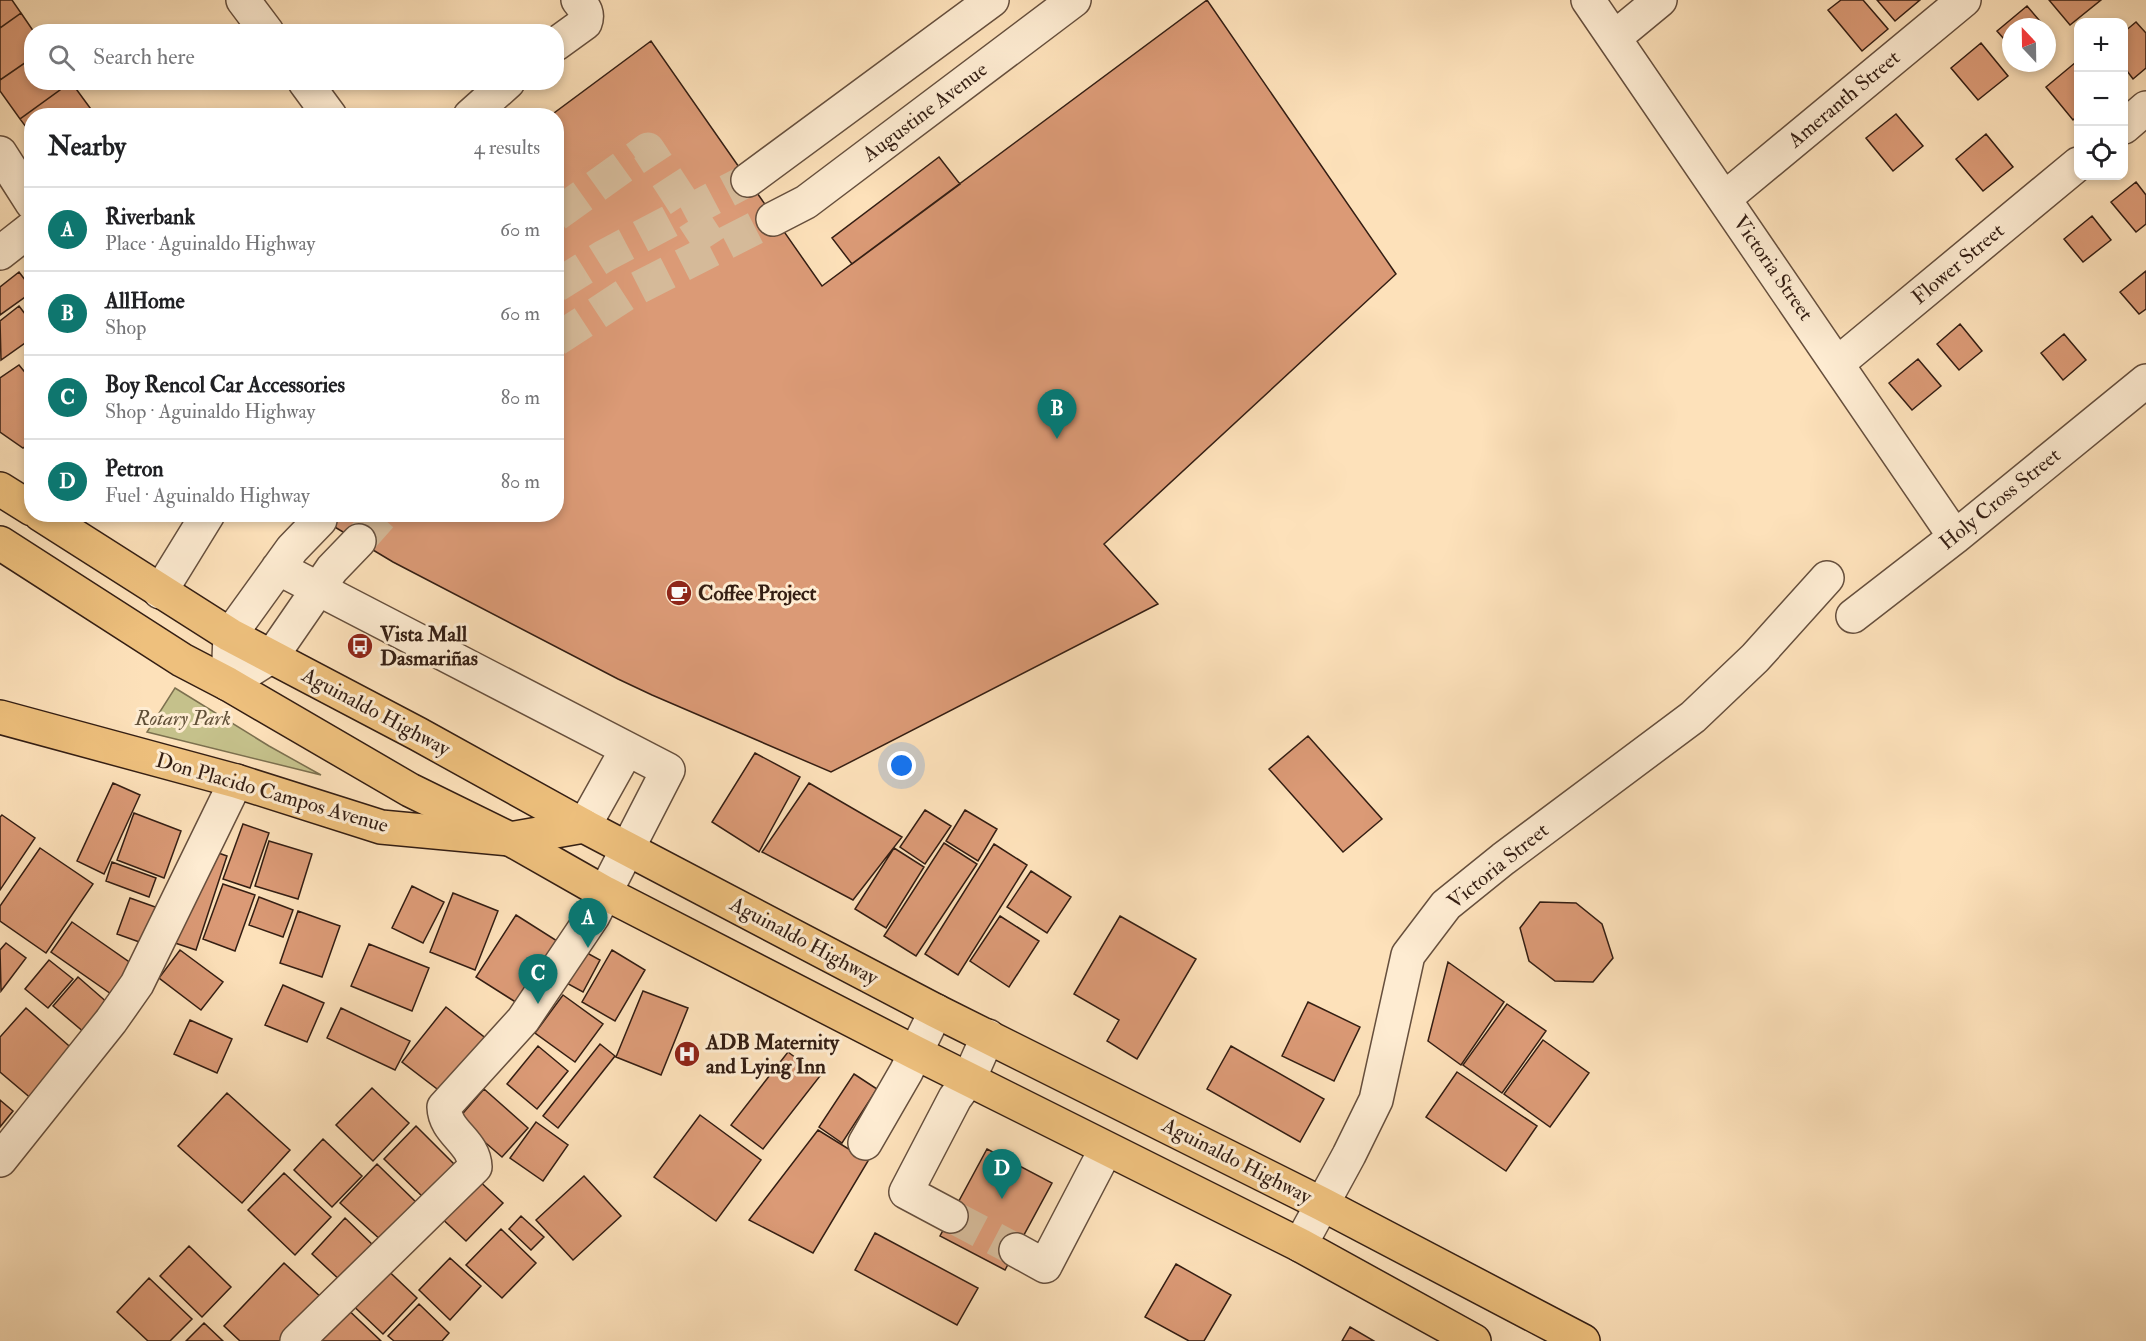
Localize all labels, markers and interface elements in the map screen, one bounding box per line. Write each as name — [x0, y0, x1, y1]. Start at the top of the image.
north arrow — [2002, 18, 2056, 72]
map controls — [2074, 18, 2128, 180]
button: + — [2074, 18, 2128, 72]
search box — [24, 24, 564, 90]
icon: search — [45, 41, 78, 74]
text: Search here — [93, 43, 195, 71]
street label: Ameranth Street — [1782, 44, 1906, 154]
street label: Augustine Avenue — [856, 56, 993, 168]
button: − — [2074, 72, 2128, 126]
button: locate — [2074, 126, 2128, 180]
text: Nearby — [48, 131, 126, 163]
text: 4 results — [474, 135, 540, 160]
text: Riverbank — [105, 203, 195, 231]
street label: Victoria Street — [1727, 210, 1819, 326]
text: A — [61, 217, 74, 242]
text: 60 m — [500, 217, 540, 242]
street label: Flower Street — [1906, 217, 2010, 311]
text: Place · Aguinaldo Highway — [105, 231, 315, 256]
text: AllHome — [105, 287, 185, 315]
text: B — [61, 301, 74, 326]
text: 60 m — [500, 301, 540, 326]
text: Shop — [105, 315, 146, 340]
text: Boy Rencol Car Accessories — [105, 371, 345, 399]
text: C — [60, 385, 75, 410]
text: 80 m — [501, 385, 540, 410]
pin: B — [1038, 390, 1076, 439]
text: Shop · Aguinaldo Highway — [105, 399, 315, 424]
street label: Holy Cross Street — [1934, 442, 2066, 556]
text: Petron — [105, 455, 164, 483]
text: D — [59, 469, 76, 494]
text: 80 m — [501, 469, 540, 494]
text: Fuel · Aguinaldo Highway — [105, 483, 310, 508]
cafe icon: Coffee Project — [664, 578, 694, 608]
place label: Coffee Project — [698, 580, 817, 607]
place label: Vista Mall Dasmariñas — [379, 621, 478, 672]
bus stop icon: Vista Mall Dasmariñas — [345, 631, 375, 661]
street label: Aguinaldo Highway — [296, 661, 456, 763]
park label: Rotary Park — [134, 705, 231, 732]
street label: Don Placido Campos Avenue — [153, 747, 392, 839]
your location — [887, 751, 916, 780]
street label: Victoria Street — [1442, 817, 1554, 915]
street label: Aguinaldo Highway — [724, 890, 884, 992]
pin: A — [568, 898, 608, 948]
pin: C — [518, 954, 558, 1004]
place label: ADB Maternity and Lying Inn — [705, 1029, 840, 1080]
hospital icon: ADB Maternity and Lying Inn — [672, 1039, 702, 1069]
street label: Aguinaldo Highway — [1157, 1111, 1317, 1211]
pin: D — [982, 1150, 1022, 1199]

